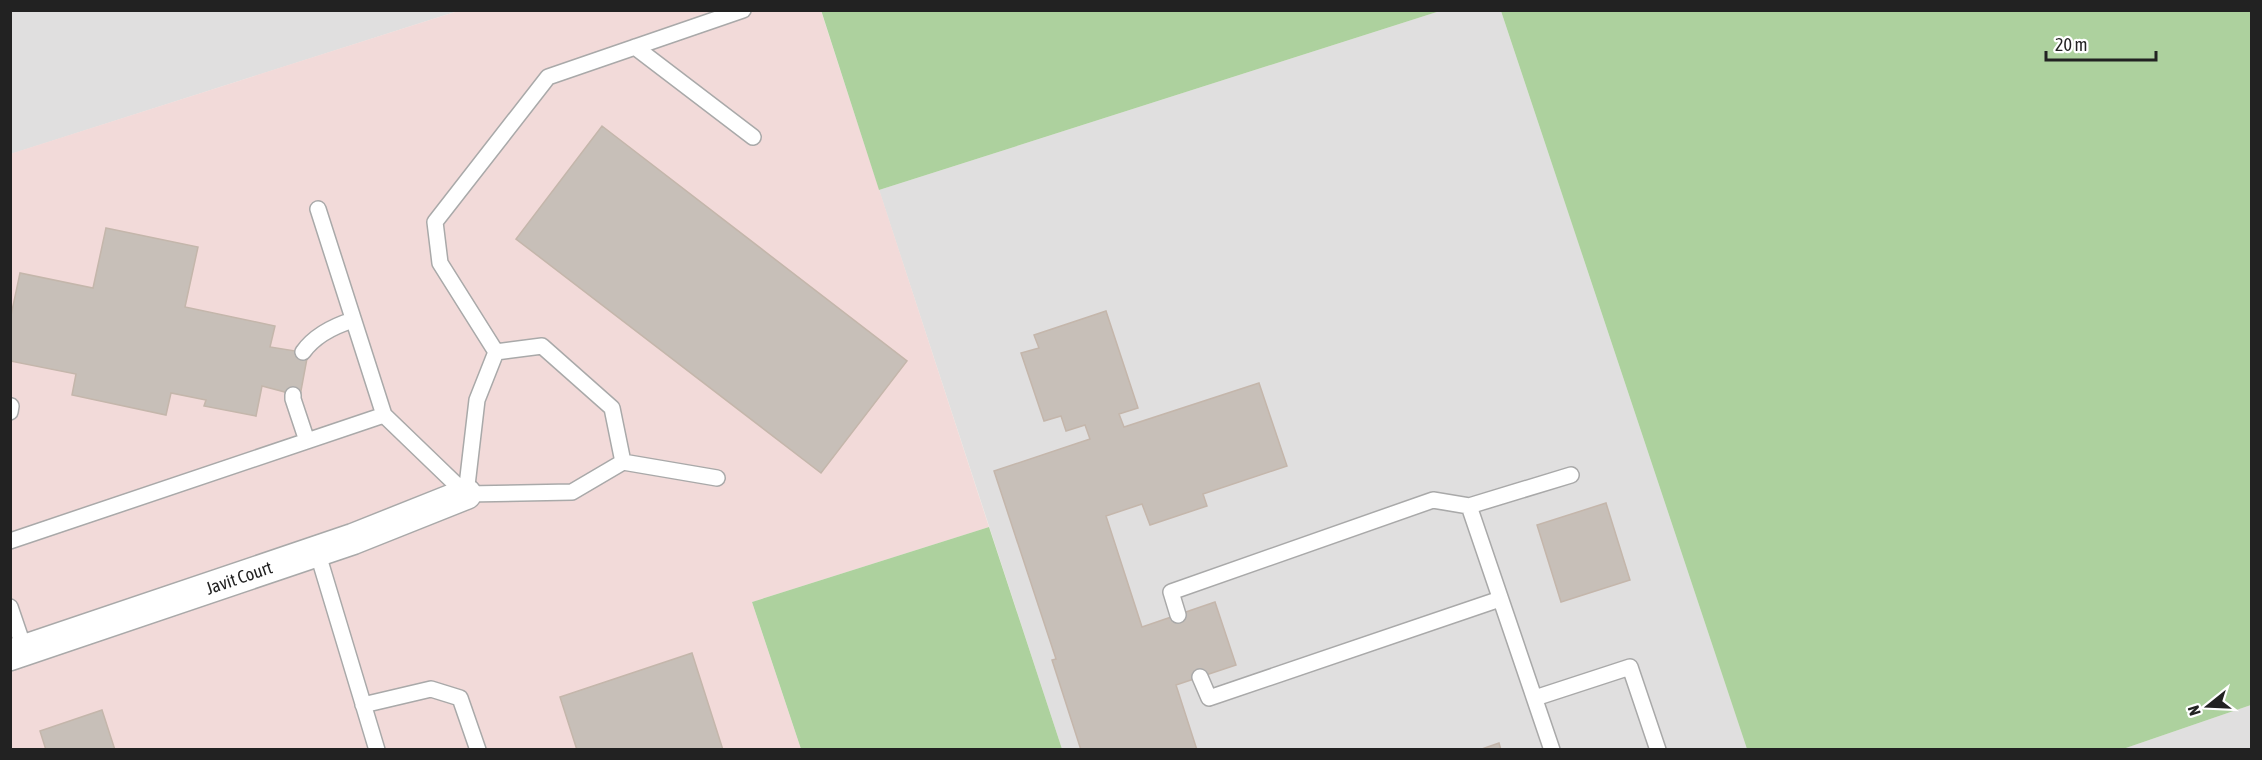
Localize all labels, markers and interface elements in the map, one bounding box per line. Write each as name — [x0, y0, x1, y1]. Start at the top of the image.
scale bar — [2046, 24, 2156, 62]
text: 20 m — [2055, 34, 2087, 55]
street label: Javit Court — [203, 556, 275, 599]
north arrow — [2178, 676, 2238, 736]
text: N — [2184, 703, 2204, 718]

